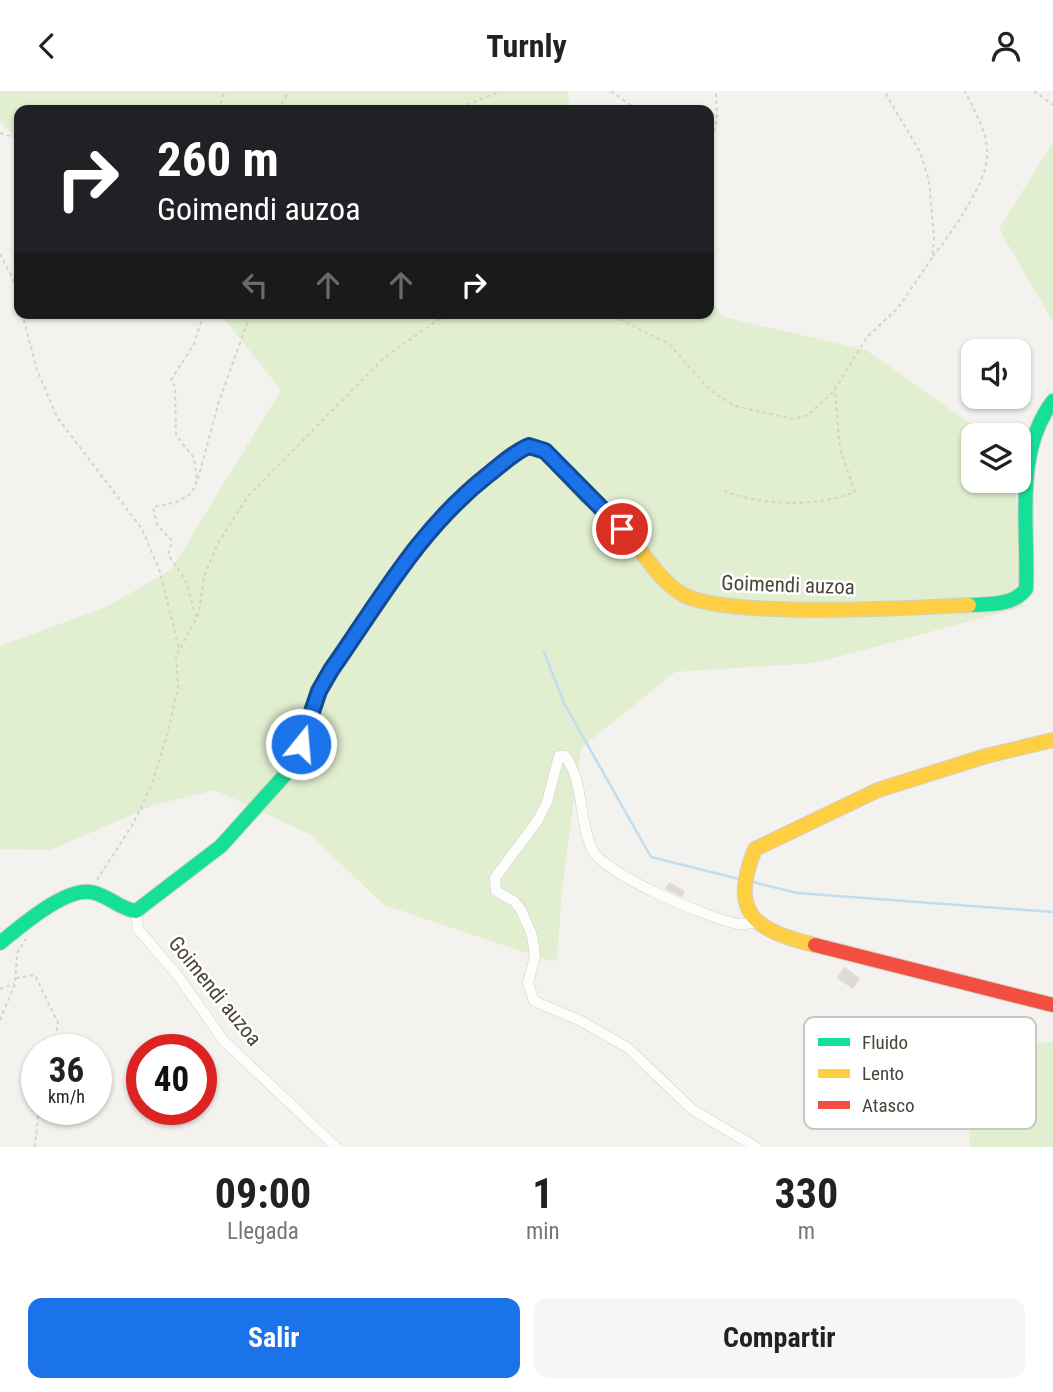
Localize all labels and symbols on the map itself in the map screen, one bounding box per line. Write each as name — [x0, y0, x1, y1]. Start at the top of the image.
pin — [592, 499, 652, 559]
street label: Goimendi auzoa — [721, 571, 855, 599]
position arrow — [264, 707, 338, 781]
street label: Goimendi auzoa — [164, 932, 266, 1050]
legend — [804, 1017, 1036, 1129]
text: Fluido — [862, 1031, 908, 1054]
speed limit sign: 40 — [126, 1034, 217, 1125]
text: Lento — [862, 1062, 904, 1085]
text: Atasco — [862, 1094, 915, 1117]

